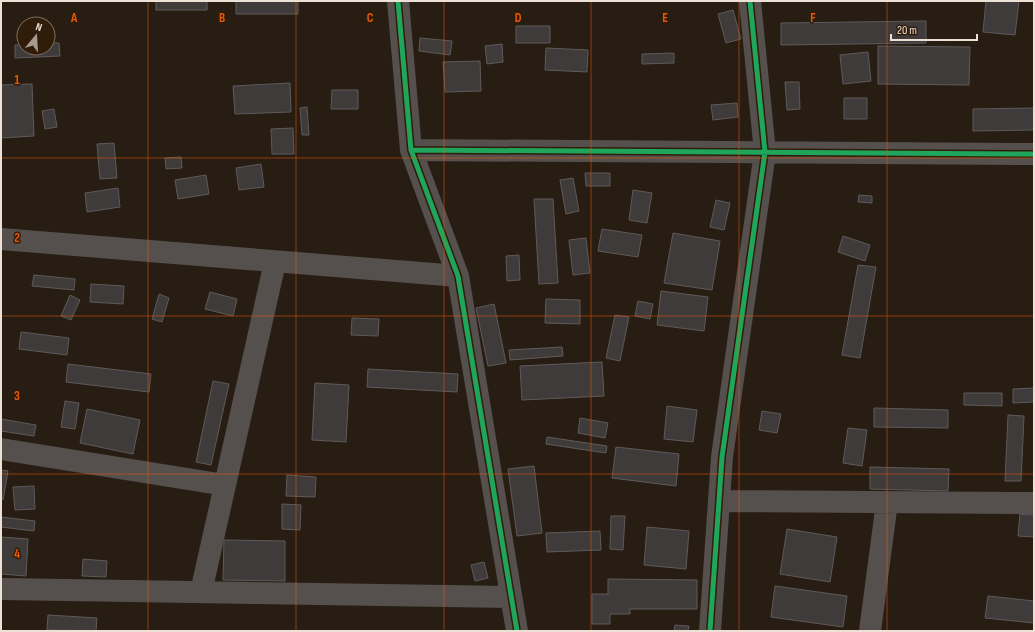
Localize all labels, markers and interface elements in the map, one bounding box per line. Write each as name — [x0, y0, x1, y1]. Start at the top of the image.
text: A — [70, 10, 78, 26]
text: B — [219, 10, 225, 26]
text: C — [367, 10, 374, 26]
text: D — [515, 10, 522, 26]
text: E — [662, 10, 668, 26]
text: F — [810, 10, 816, 26]
north arrow — [16, 16, 56, 56]
scale bar — [891, 16, 977, 42]
text: N — [34, 20, 44, 34]
text: 20 m — [897, 23, 917, 38]
text: 1 — [14, 72, 20, 88]
text: 2 — [14, 230, 20, 246]
text: 3 — [14, 388, 20, 404]
text: 4 — [14, 546, 20, 562]

